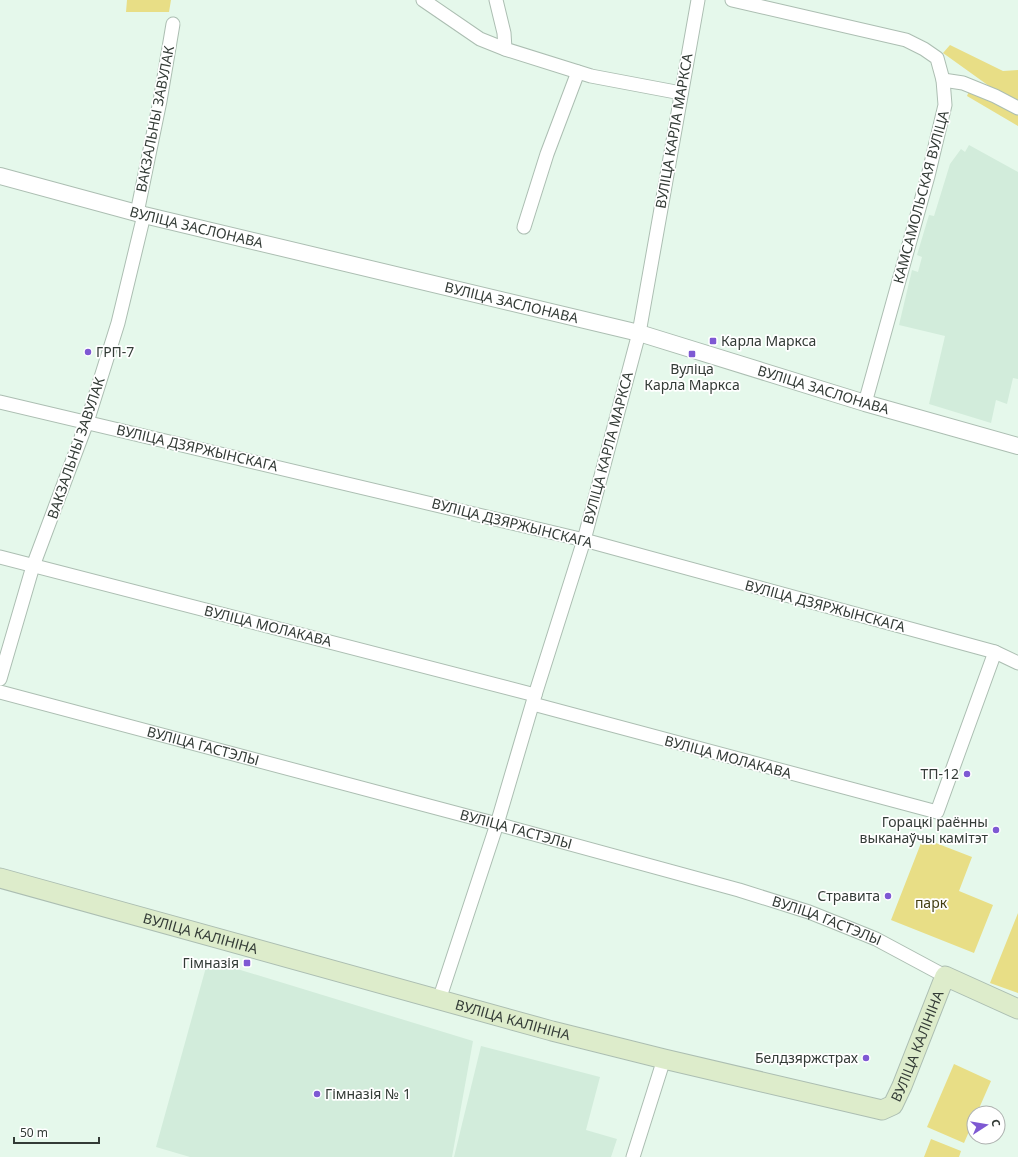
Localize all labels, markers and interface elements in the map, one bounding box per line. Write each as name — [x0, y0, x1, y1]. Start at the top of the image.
street label: ВАКЗАЛЬНЫ ЗАВУЛАК — [131, 44, 178, 194]
street label: ВУЛІЦА КАРЛА МАРКСА — [650, 52, 697, 210]
street label: КАМСАМОЛЬСКАЯ ВУЛІЦА — [888, 108, 953, 286]
street label: ВУЛІЦА ЗАСЛОНАВА — [128, 202, 265, 252]
street label: ВУЛІЦА ЗАСЛОНАВА — [443, 277, 580, 327]
place label: Карла Маркса — [721, 331, 816, 350]
marker: Карла Маркса — [708, 336, 718, 346]
place label: ГРП-7 — [96, 342, 134, 361]
marker: ГРП-7 — [83, 347, 93, 357]
marker: Вуліца Карла Маркса — [687, 349, 697, 359]
place label: Вуліца Карла Маркса — [644, 359, 740, 394]
street label: ВУЛІЦА ЗАСЛОНАВА — [755, 360, 892, 418]
street label: ВУЛІЦА КАРЛА МАРКСА — [578, 369, 637, 526]
street label: ВАКЗАЛЬНЫ ЗАВУЛАК — [42, 374, 109, 521]
street label: ВУЛІЦА ДЗЯРЖЫНСКАГА — [114, 420, 280, 475]
street label: ВУЛІЦА ДЗЯРЖЫНСКАГА — [430, 493, 595, 552]
street label: ВУЛІЦА ДЗЯРЖЫНСКАГА — [743, 575, 907, 636]
street label: ВУЛІЦА МОЛАКАВА — [202, 600, 334, 651]
street label: ВУЛІЦА ГАСТЭЛЫ — [145, 721, 261, 769]
street label: ВУЛІЦА МОЛАКАВА — [663, 730, 794, 783]
place label: ТП-12 — [920, 764, 959, 783]
marker: ТП-12 — [962, 769, 972, 779]
street label: ВУЛІЦА ГАСТЭЛЫ — [458, 805, 574, 853]
place label: Горацкі раённы выканаўчы камітэт — [860, 812, 988, 847]
marker: Горацкі раённы выканаўчы камітэт — [991, 825, 1001, 835]
place label: Стравита — [817, 886, 880, 905]
street label: ВУЛІЦА ГАСТЭЛЫ — [770, 891, 884, 949]
marker: Стравита — [883, 891, 893, 901]
park label: парк — [915, 893, 948, 912]
street label: ВУЛІЦА КАЛІНІНА — [141, 908, 260, 958]
place label: Гімназія — [183, 953, 239, 972]
marker: Гімназія — [242, 958, 252, 968]
street label: ВУЛІЦА КАЛІНІНА — [886, 987, 948, 1105]
street label: ВУЛІЦА КАЛІНІНА — [453, 995, 572, 1044]
place label: Белдзяржстрах — [755, 1048, 859, 1067]
marker: Белдзяржстрах — [861, 1053, 871, 1063]
place label: Гімназія № 1 — [325, 1084, 411, 1103]
marker: Гімназія № 1 — [312, 1089, 322, 1099]
north arrow — [966, 1105, 1006, 1145]
text: С — [988, 1118, 1004, 1128]
scale bar — [14, 1119, 99, 1145]
text: 50 m — [20, 1124, 48, 1141]

